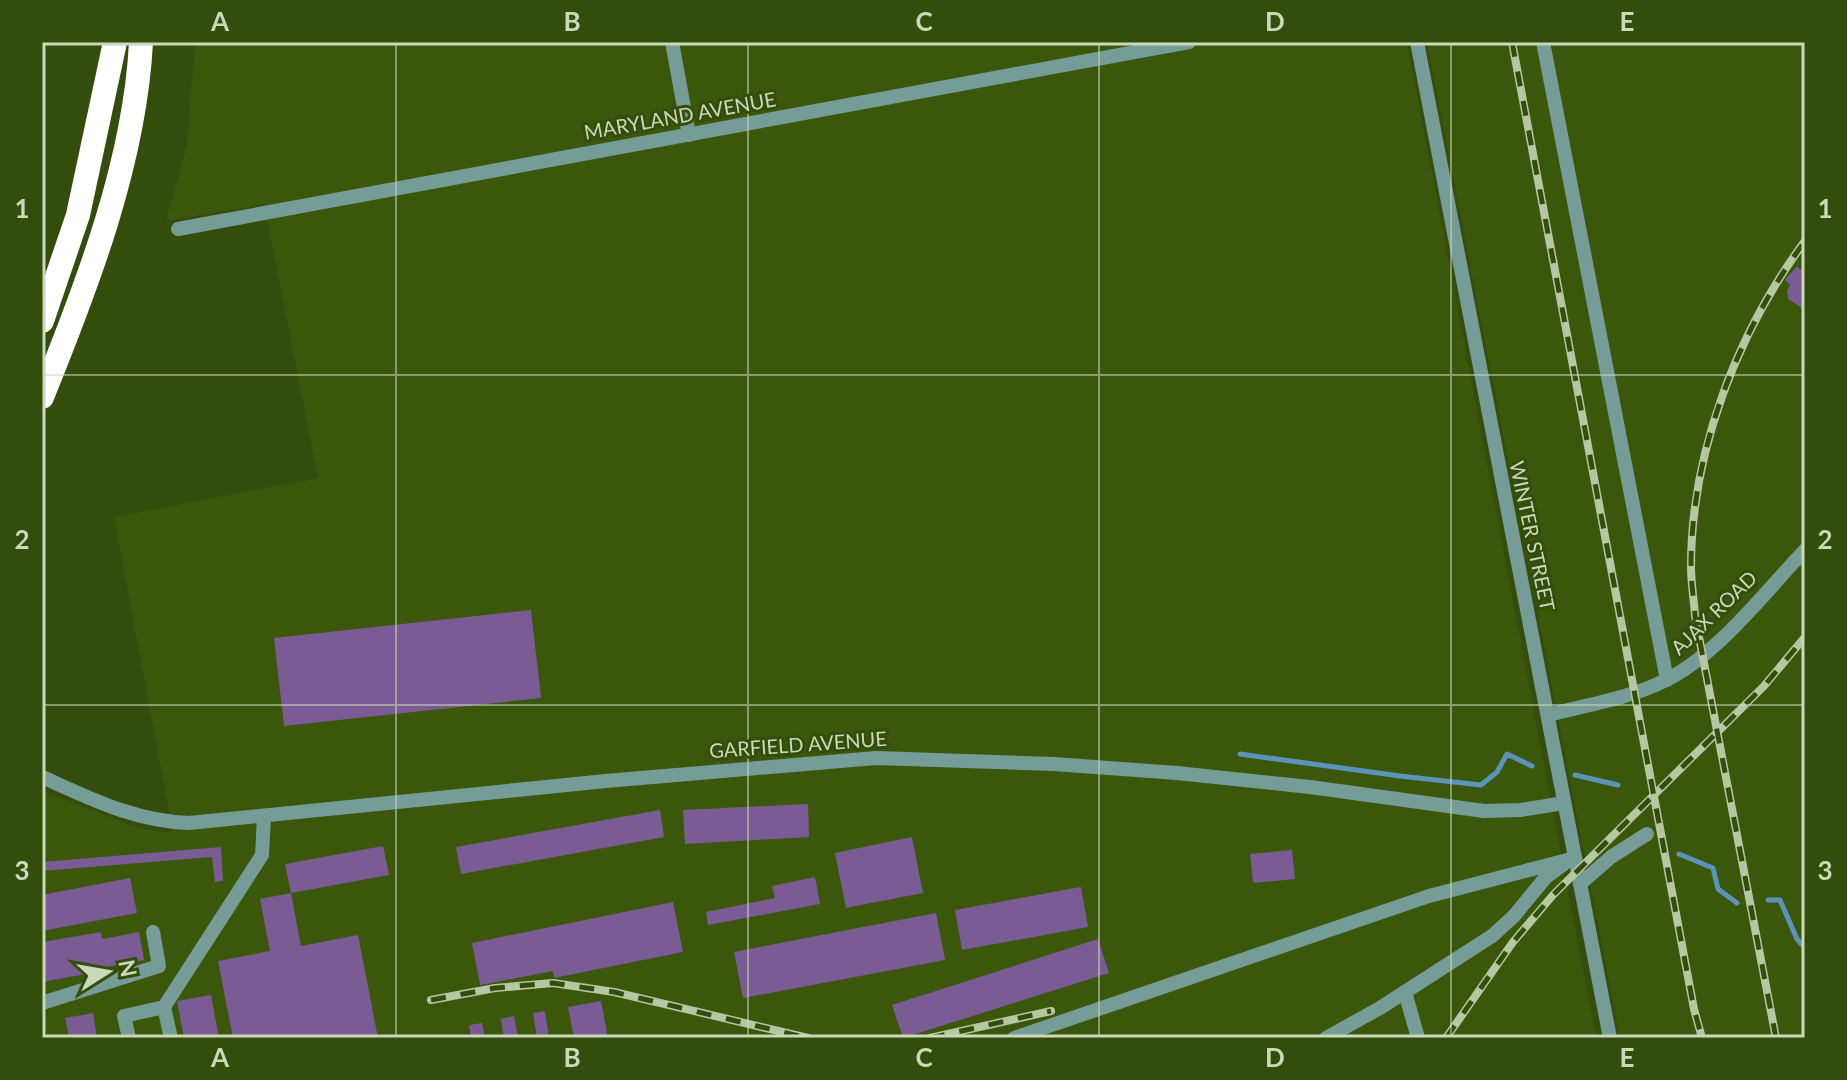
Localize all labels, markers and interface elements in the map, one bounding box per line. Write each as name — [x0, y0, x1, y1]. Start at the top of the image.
text: A — [210, 5, 230, 37]
text: B — [563, 5, 581, 37]
text: C — [915, 5, 933, 37]
text: D — [1265, 5, 1285, 37]
text: E — [1620, 5, 1634, 37]
street label: MARYLAND AVENUE — [582, 86, 778, 144]
text: 1 — [14, 192, 30, 224]
text: 1 — [1817, 192, 1833, 224]
street label: WINTER STREET — [1505, 459, 1561, 613]
text: 2 — [14, 523, 30, 555]
text: 2 — [1817, 523, 1833, 555]
street label: AJAX ROAD — [1665, 565, 1761, 659]
street label: GARFIELD AVENUE — [708, 726, 888, 762]
text: 3 — [14, 854, 30, 886]
text: 3 — [1817, 854, 1833, 886]
north arrow — [68, 932, 148, 1012]
text: N — [113, 957, 143, 979]
text: A — [210, 1041, 230, 1073]
text: B — [563, 1041, 581, 1073]
text: C — [915, 1041, 933, 1073]
text: D — [1265, 1041, 1285, 1073]
text: E — [1620, 1041, 1634, 1073]

